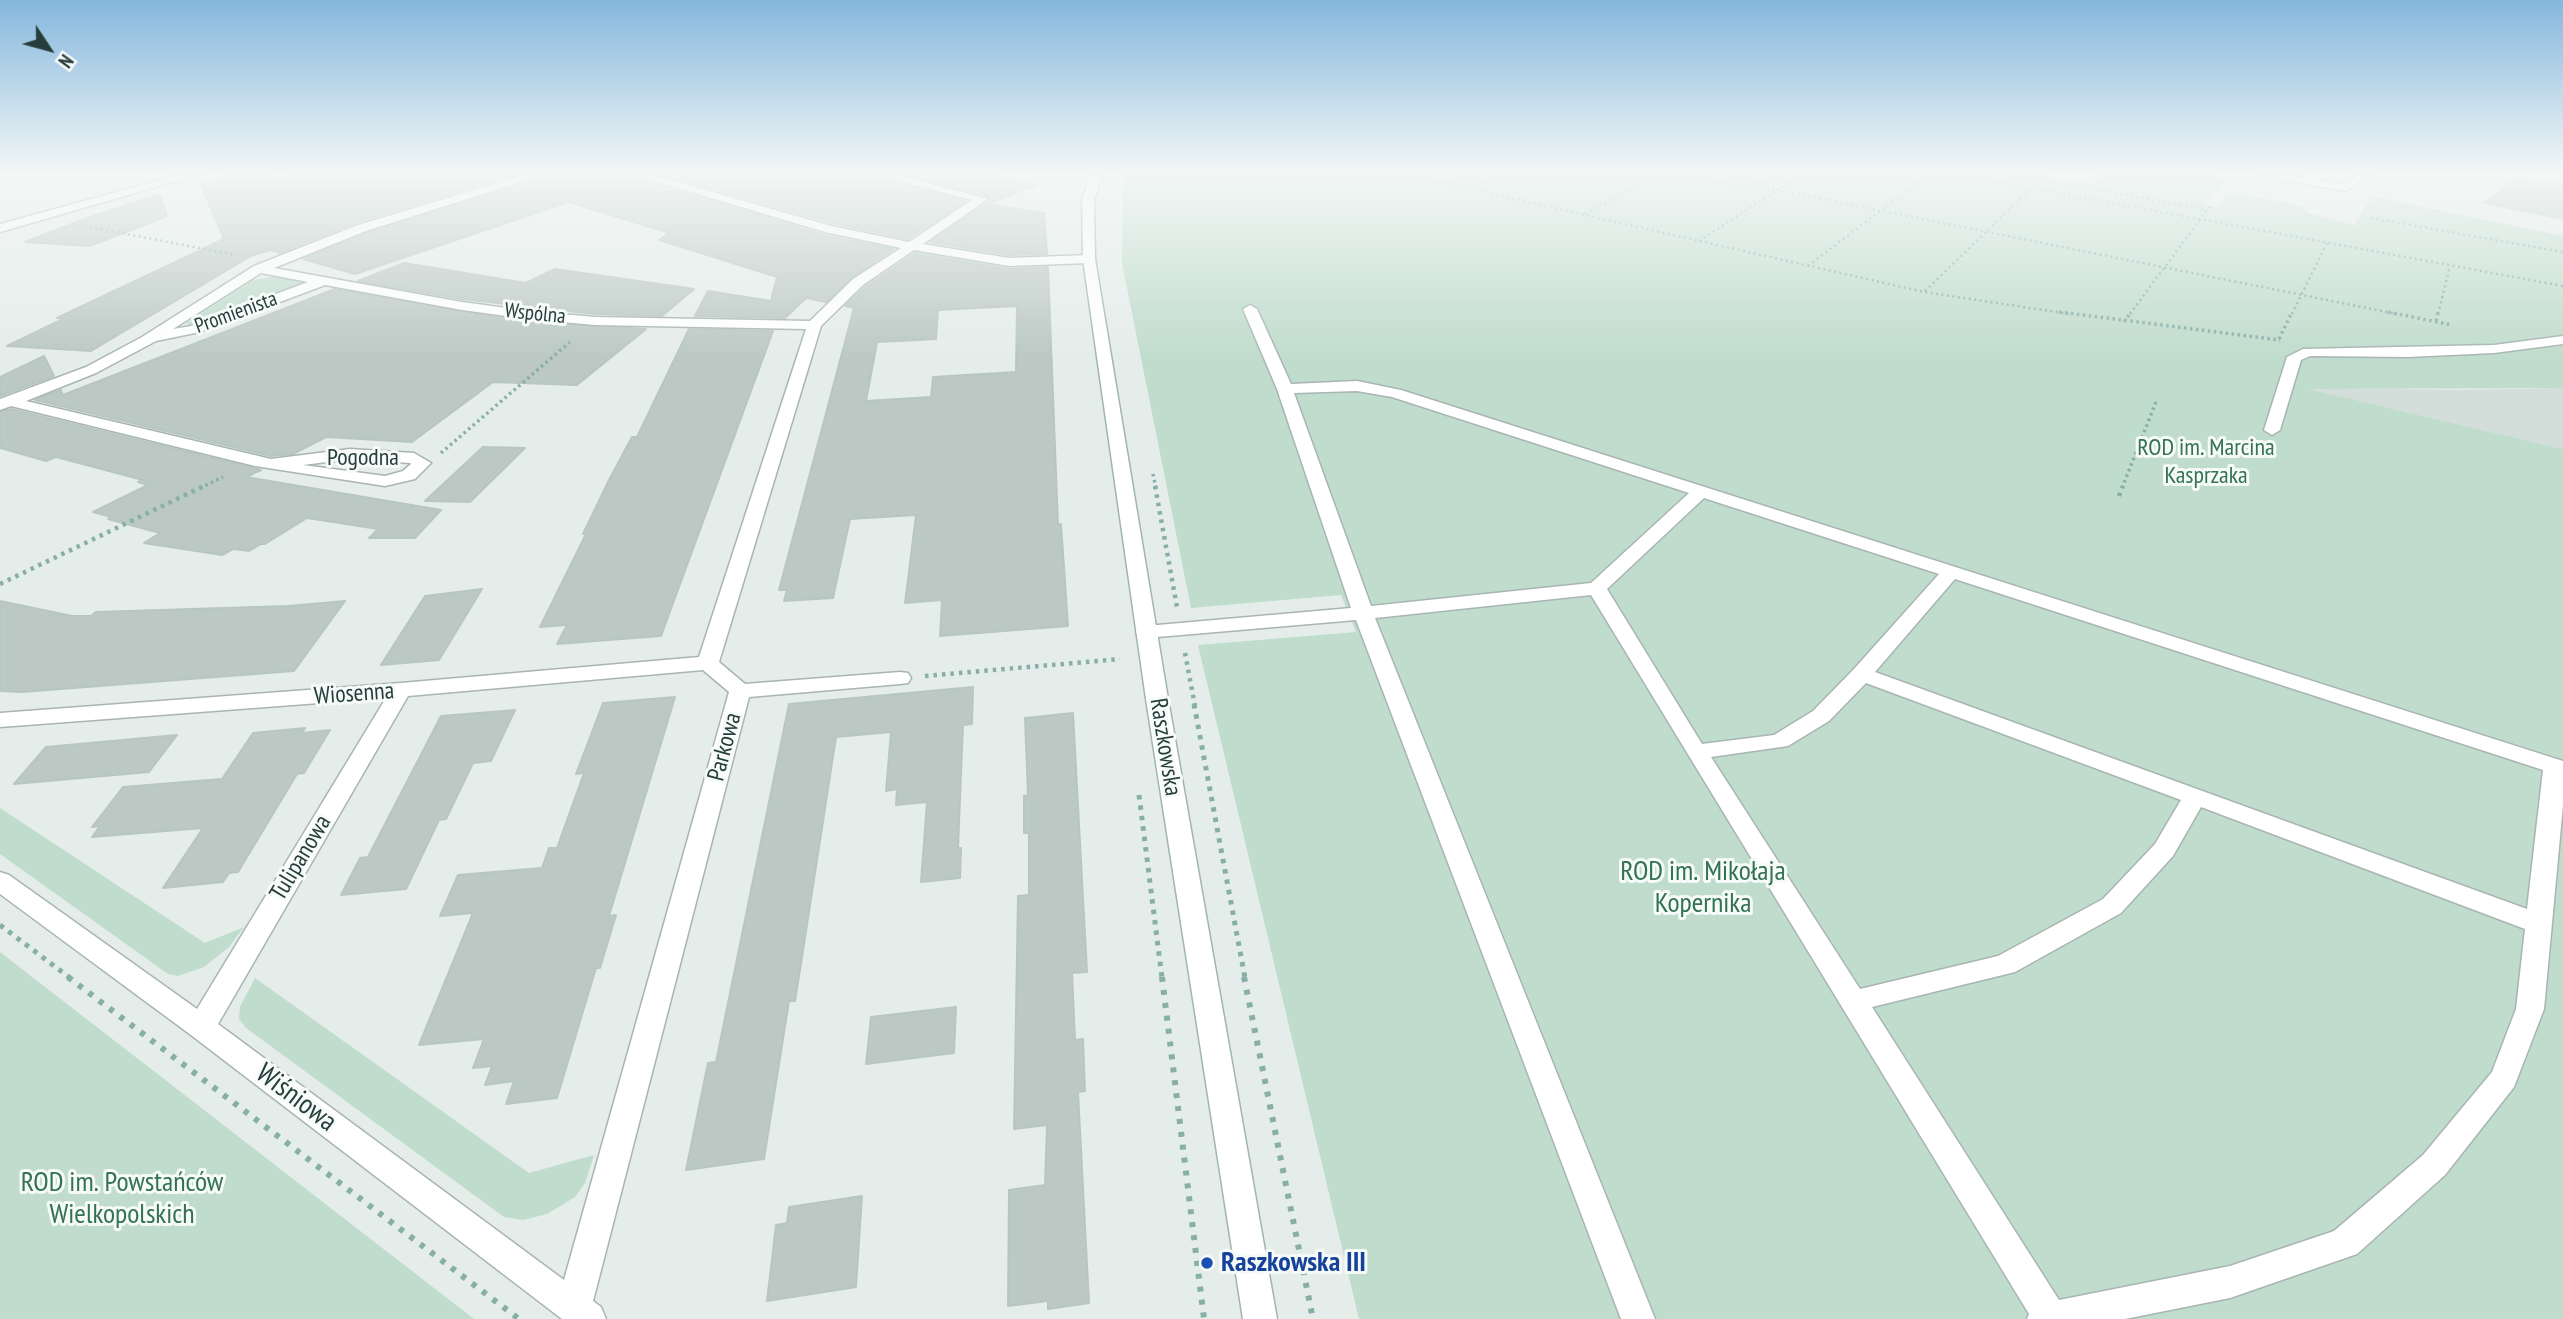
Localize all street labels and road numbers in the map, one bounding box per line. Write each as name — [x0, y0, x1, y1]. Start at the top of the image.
street label: Promienista — [191, 287, 281, 339]
street label: Wspólna — [503, 298, 567, 330]
street label: Pogodna — [327, 444, 399, 472]
street label: Wiosenna — [313, 677, 395, 711]
street label: Raszkowska — [1143, 696, 1187, 798]
street label: Parkowa — [702, 710, 748, 784]
street label: Tulipanowa — [264, 810, 338, 906]
street label: Wiśniowa — [249, 1057, 343, 1139]

